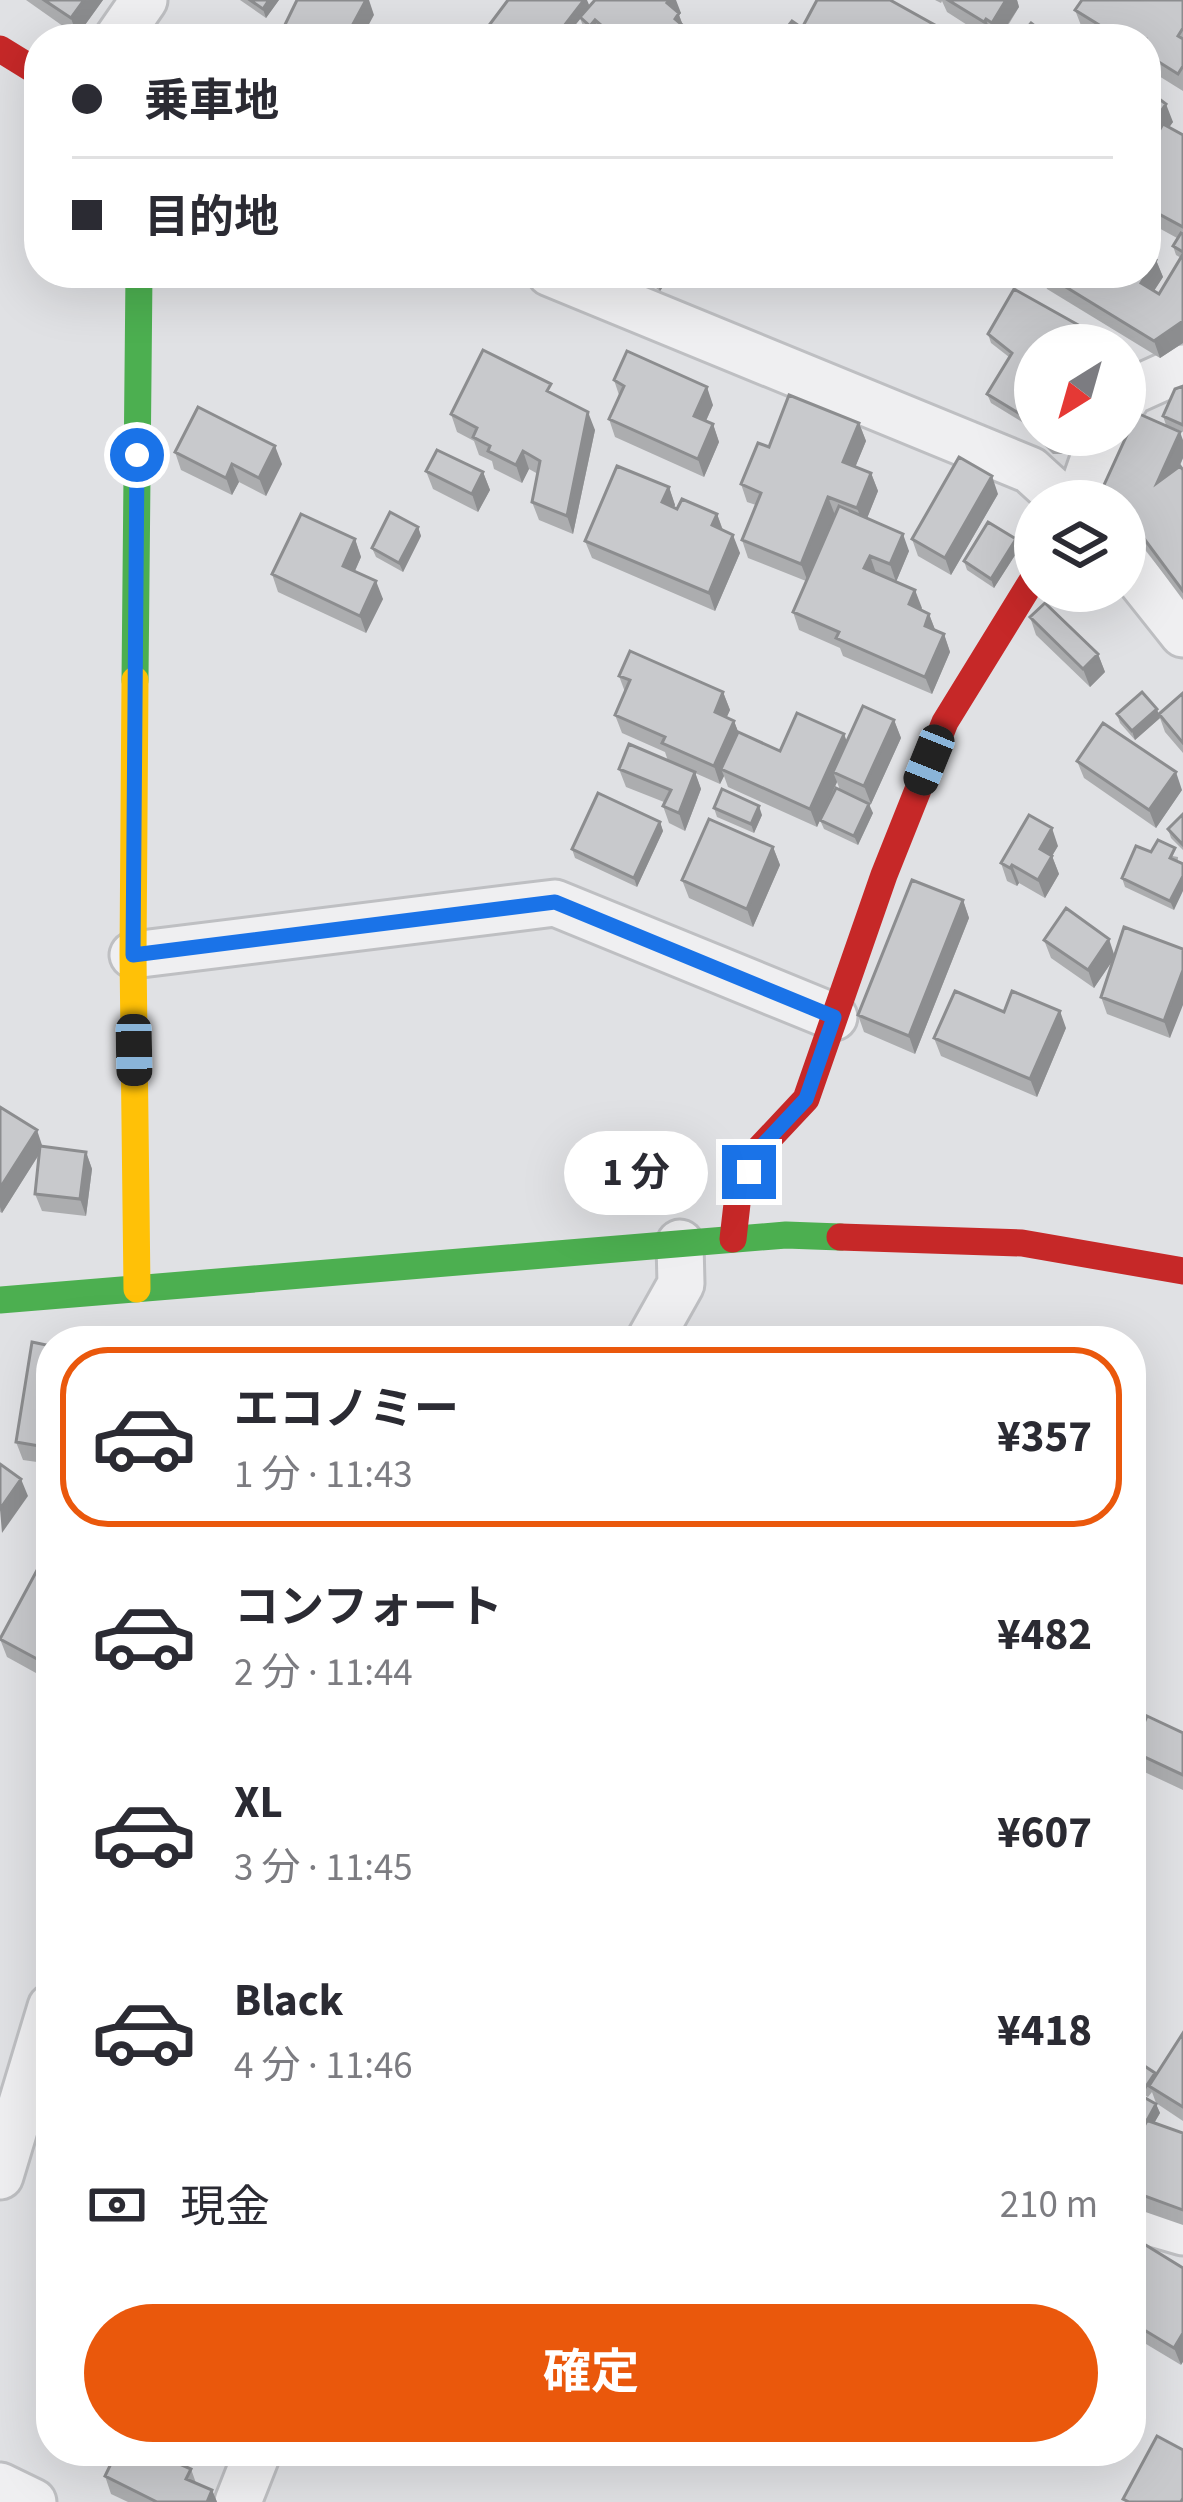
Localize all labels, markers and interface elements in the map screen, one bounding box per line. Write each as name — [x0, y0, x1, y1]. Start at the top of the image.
text: 乗車地 — [144, 70, 279, 134]
text: 目的地 — [144, 186, 279, 250]
north arrow — [1014, 324, 1146, 456]
map controls — [1014, 324, 1146, 612]
route start — [110, 428, 164, 482]
button: layers — [1014, 480, 1146, 612]
car — [899, 720, 959, 800]
car — [115, 1014, 153, 1086]
callout: 1 分 — [563, 1130, 707, 1214]
text: 1 分 — [602, 1145, 670, 1201]
route end — [722, 1145, 776, 1199]
text: エコノミー — [234, 1378, 459, 1442]
icon: car — [90, 1383, 198, 1491]
text: ¥357 — [997, 1405, 1092, 1469]
text: 1 分 · 11:43 — [234, 1447, 413, 1503]
text: コンフォート — [234, 1576, 503, 1640]
icon: car — [90, 1581, 198, 1689]
text: ¥482 — [997, 1603, 1092, 1667]
text: 2 分 · 11:44 — [234, 1645, 413, 1701]
text: XL — [234, 1771, 283, 1835]
icon: car — [90, 1779, 198, 1887]
text: ¥607 — [997, 1801, 1092, 1865]
text: 3 分 · 11:45 — [234, 1840, 413, 1896]
text: Black — [234, 1969, 344, 2033]
icon: car — [90, 1977, 198, 2085]
text: ¥418 — [997, 1999, 1092, 2063]
text: 4 分 · 11:46 — [234, 2038, 413, 2094]
icon: cash — [84, 2172, 150, 2238]
text: 現金 — [180, 2176, 270, 2240]
text: 210 m — [1000, 2177, 1098, 2233]
button: 確定 — [84, 2304, 1098, 2442]

